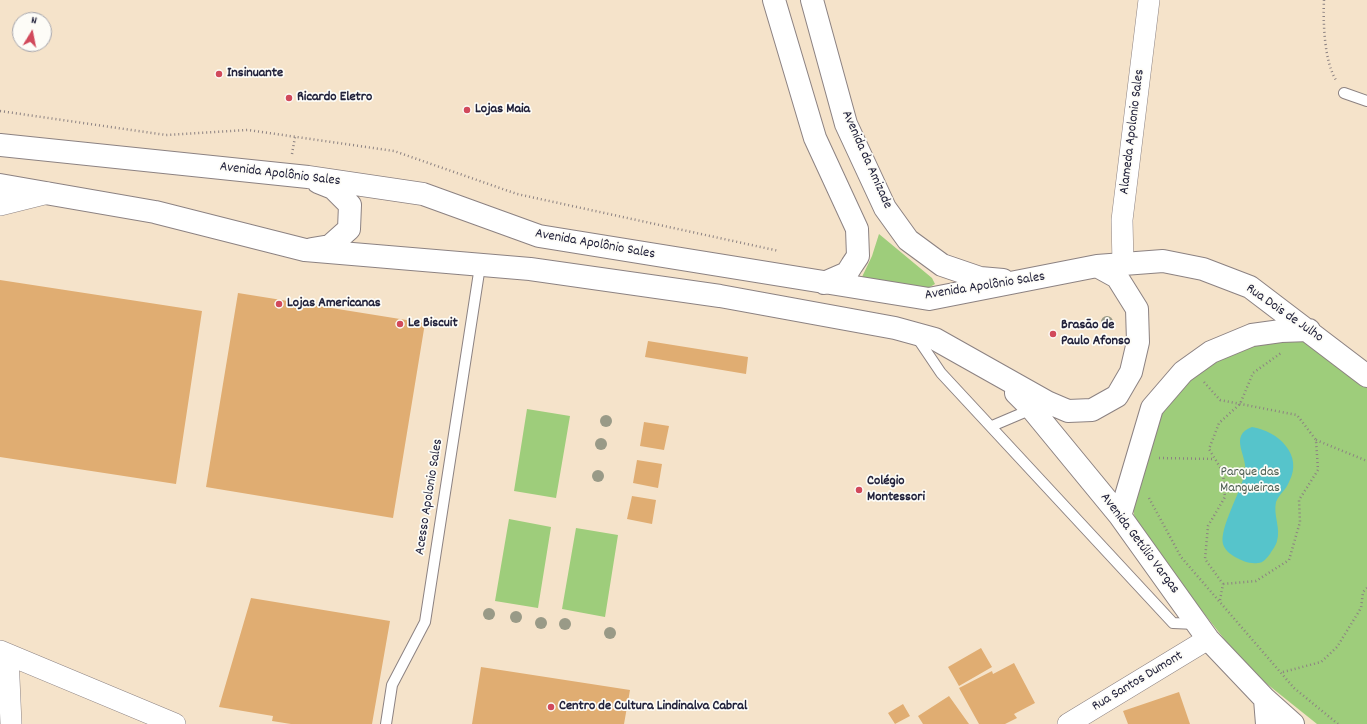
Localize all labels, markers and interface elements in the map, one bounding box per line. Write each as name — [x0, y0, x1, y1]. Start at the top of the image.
north arrow — [12, 12, 52, 52]
text: N — [30, 13, 38, 30]
place label: Insinuante — [227, 66, 283, 82]
street label: Alameda Apolonio Sales — [1117, 68, 1149, 196]
marker: Insinuante — [214, 69, 224, 79]
place label: Ricardo Eletro — [297, 90, 372, 106]
marker: Ricardo Eletro — [284, 93, 294, 103]
place label: Lojas Maia — [475, 102, 530, 118]
marker: Lojas Maia — [462, 105, 472, 115]
street label: Avenida da Amizade — [837, 108, 895, 212]
street label: Avenida Apolônio Sales — [219, 159, 341, 191]
street label: Avenida Apolônio Sales — [534, 226, 656, 264]
street label: Avenida Apolônio Sales — [924, 269, 1046, 305]
street label: Rua Dois de Julho — [1242, 281, 1326, 347]
place label: Lojas Americanas — [287, 296, 381, 312]
marker: Lojas Americanas — [274, 299, 284, 309]
place label: Le Biscuit — [408, 316, 458, 332]
place label: Brasão de Paulo Afonso — [1061, 318, 1130, 350]
marker: Le Biscuit — [395, 319, 405, 329]
marker: Brasão de Paulo Afonso — [1048, 329, 1058, 339]
street label: Acesso Apolonio Sales — [413, 438, 447, 556]
park label: Parque das Mangueiras — [1220, 465, 1280, 498]
place label: Colégio Montessori — [867, 474, 925, 506]
marker: Colégio Montessori — [854, 485, 864, 495]
street label: Avenida Getúlio Vargas — [1096, 490, 1182, 598]
street label: Rua Santos Dumont — [1090, 648, 1186, 716]
place label: Centro de Cultura Lindinalva Cabral — [559, 699, 747, 715]
marker: Centro de Cultura Lindinalva Cabral — [546, 702, 556, 712]

